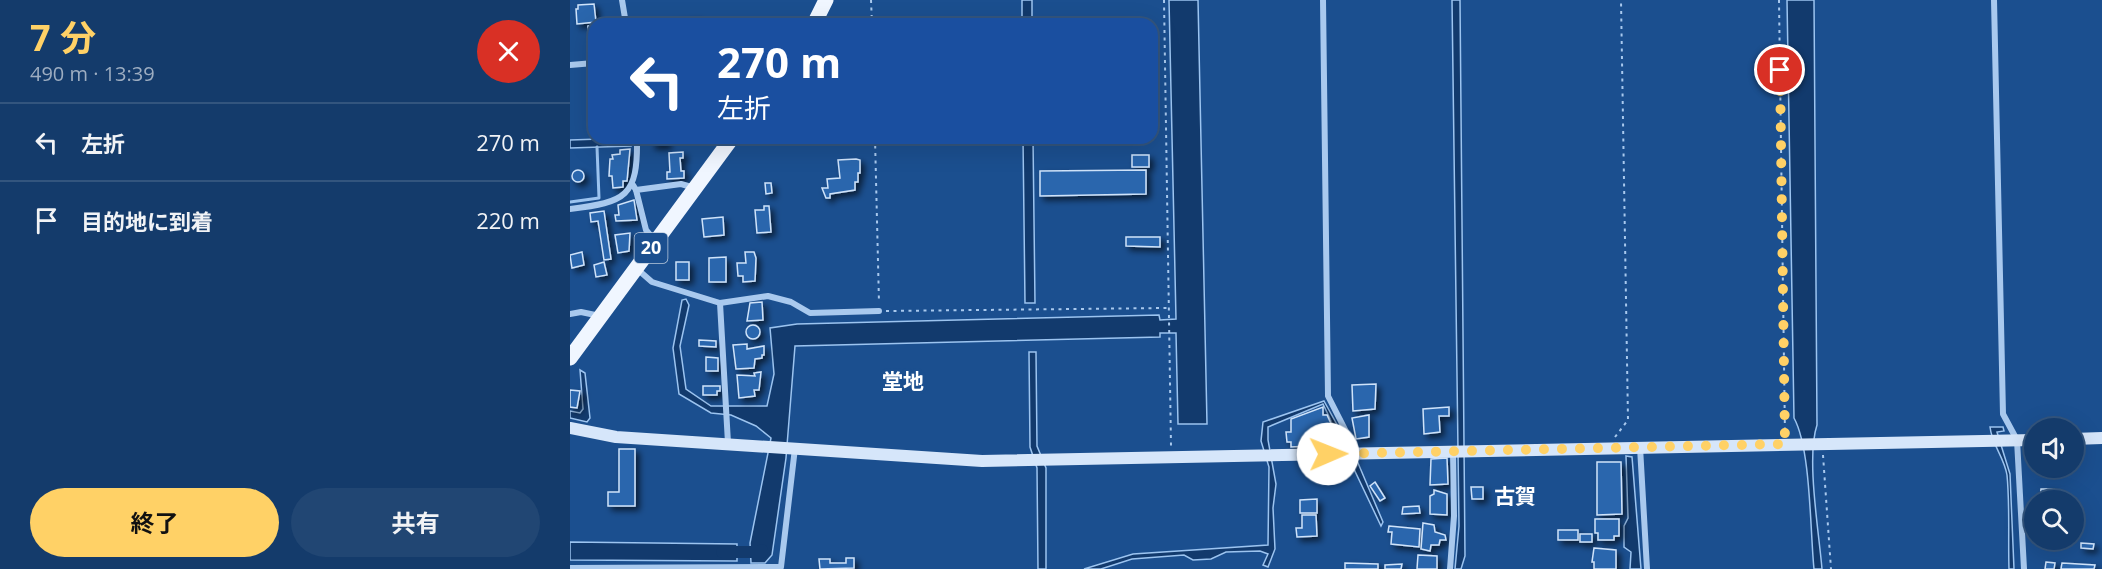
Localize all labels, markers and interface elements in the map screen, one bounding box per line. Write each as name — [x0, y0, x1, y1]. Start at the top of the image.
text: 7 分 — [30, 13, 96, 62]
button: close — [477, 20, 540, 83]
text: 270 m — [717, 33, 841, 90]
icon: left — [618, 42, 696, 120]
pin — [1754, 44, 1805, 95]
icon: arrive — [1763, 53, 1796, 86]
text: 490 m · 13:39 — [30, 60, 155, 87]
text: 左折 — [717, 89, 771, 126]
icon: left — [30, 126, 63, 159]
text: 270 m — [476, 127, 540, 157]
text: 左折 — [81, 128, 125, 158]
icon: arrive — [30, 204, 63, 237]
text: 220 m — [476, 205, 540, 235]
text: 目的地に到着 — [81, 206, 213, 236]
road number: 20 — [634, 233, 668, 263]
district label: 堂地 — [882, 367, 924, 395]
map controls — [2024, 418, 2084, 550]
button: sound — [2024, 418, 2084, 478]
position arrow — [1296, 422, 1360, 486]
district label: 古賀 — [1494, 482, 1536, 510]
button: 終了 — [30, 488, 279, 557]
button: 共有 — [291, 488, 540, 557]
button: search — [2024, 490, 2084, 550]

